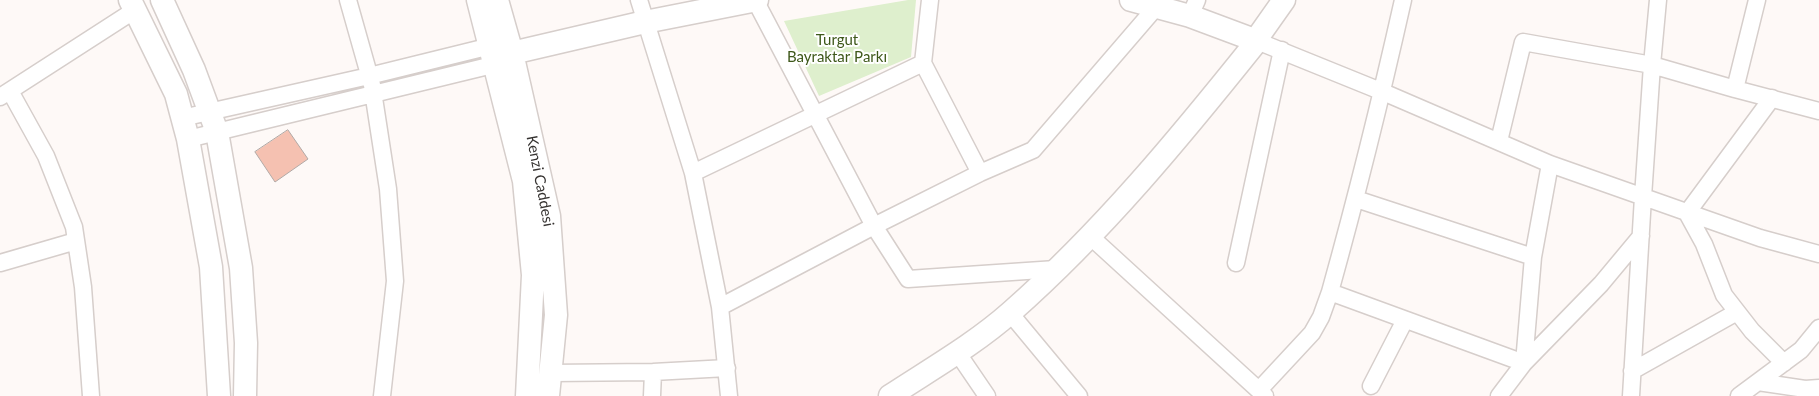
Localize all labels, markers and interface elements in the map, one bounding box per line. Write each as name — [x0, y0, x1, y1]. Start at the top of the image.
park label: Turgut Bayraktar Parkı — [787, 31, 887, 66]
street label: Kenzi Caddesi — [522, 134, 558, 228]

